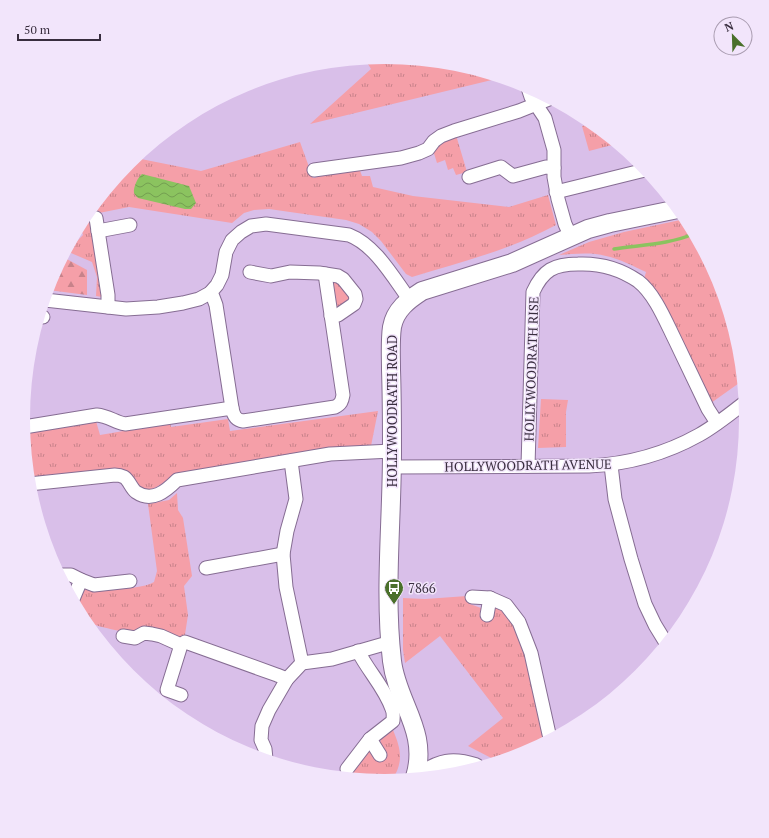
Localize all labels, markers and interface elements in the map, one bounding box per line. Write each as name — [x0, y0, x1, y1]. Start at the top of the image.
scale bar — [18, 16, 100, 42]
north arrow — [713, 16, 753, 56]
text: N — [723, 18, 736, 35]
text: 50 m — [24, 22, 51, 37]
street label: HOLLYWOODRATH RISE — [519, 296, 543, 442]
street label: HOLLYWOODRATH ROAD — [383, 335, 401, 487]
street label: HOLLYWOODRATH AVENUE — [444, 455, 612, 475]
bus stop icon: 7866 — [383, 577, 405, 605]
place label: 7866 — [408, 579, 436, 597]

